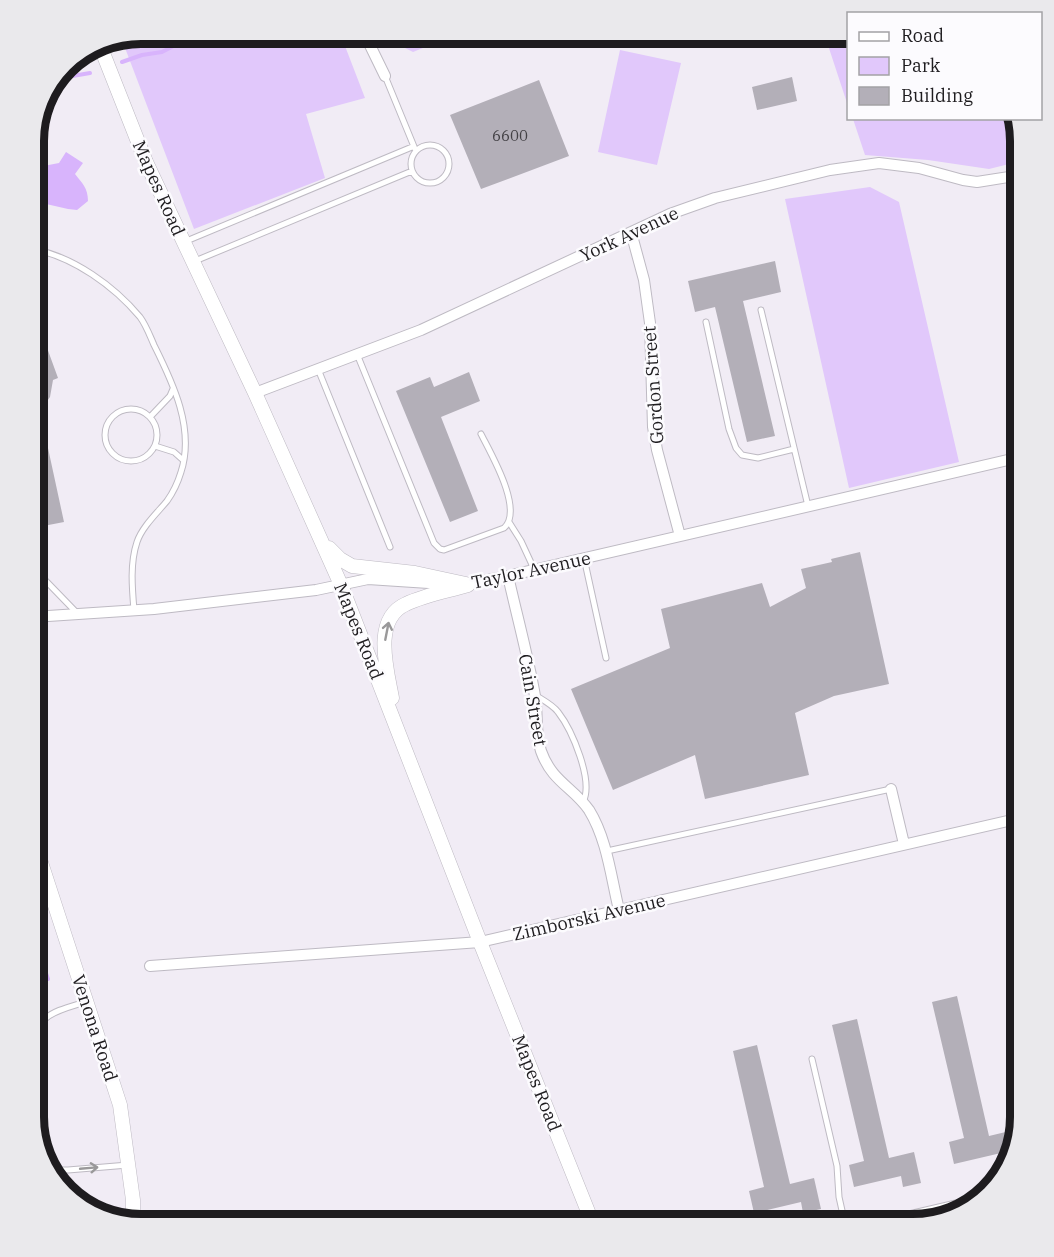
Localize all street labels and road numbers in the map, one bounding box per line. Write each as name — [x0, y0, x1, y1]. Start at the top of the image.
street label: Mapes Road — [128, 137, 190, 239]
street label: York Avenue — [576, 201, 682, 267]
street label: Gordon Street — [637, 325, 669, 445]
street label: Taylor Avenue — [469, 546, 593, 594]
street label: Mapes Road — [329, 579, 389, 683]
street label: Cain Street — [514, 652, 552, 748]
street label: Zimborski Avenue — [511, 888, 667, 946]
street label: Venona Road — [67, 972, 123, 1084]
street label: Mapes Road — [507, 1031, 567, 1135]

